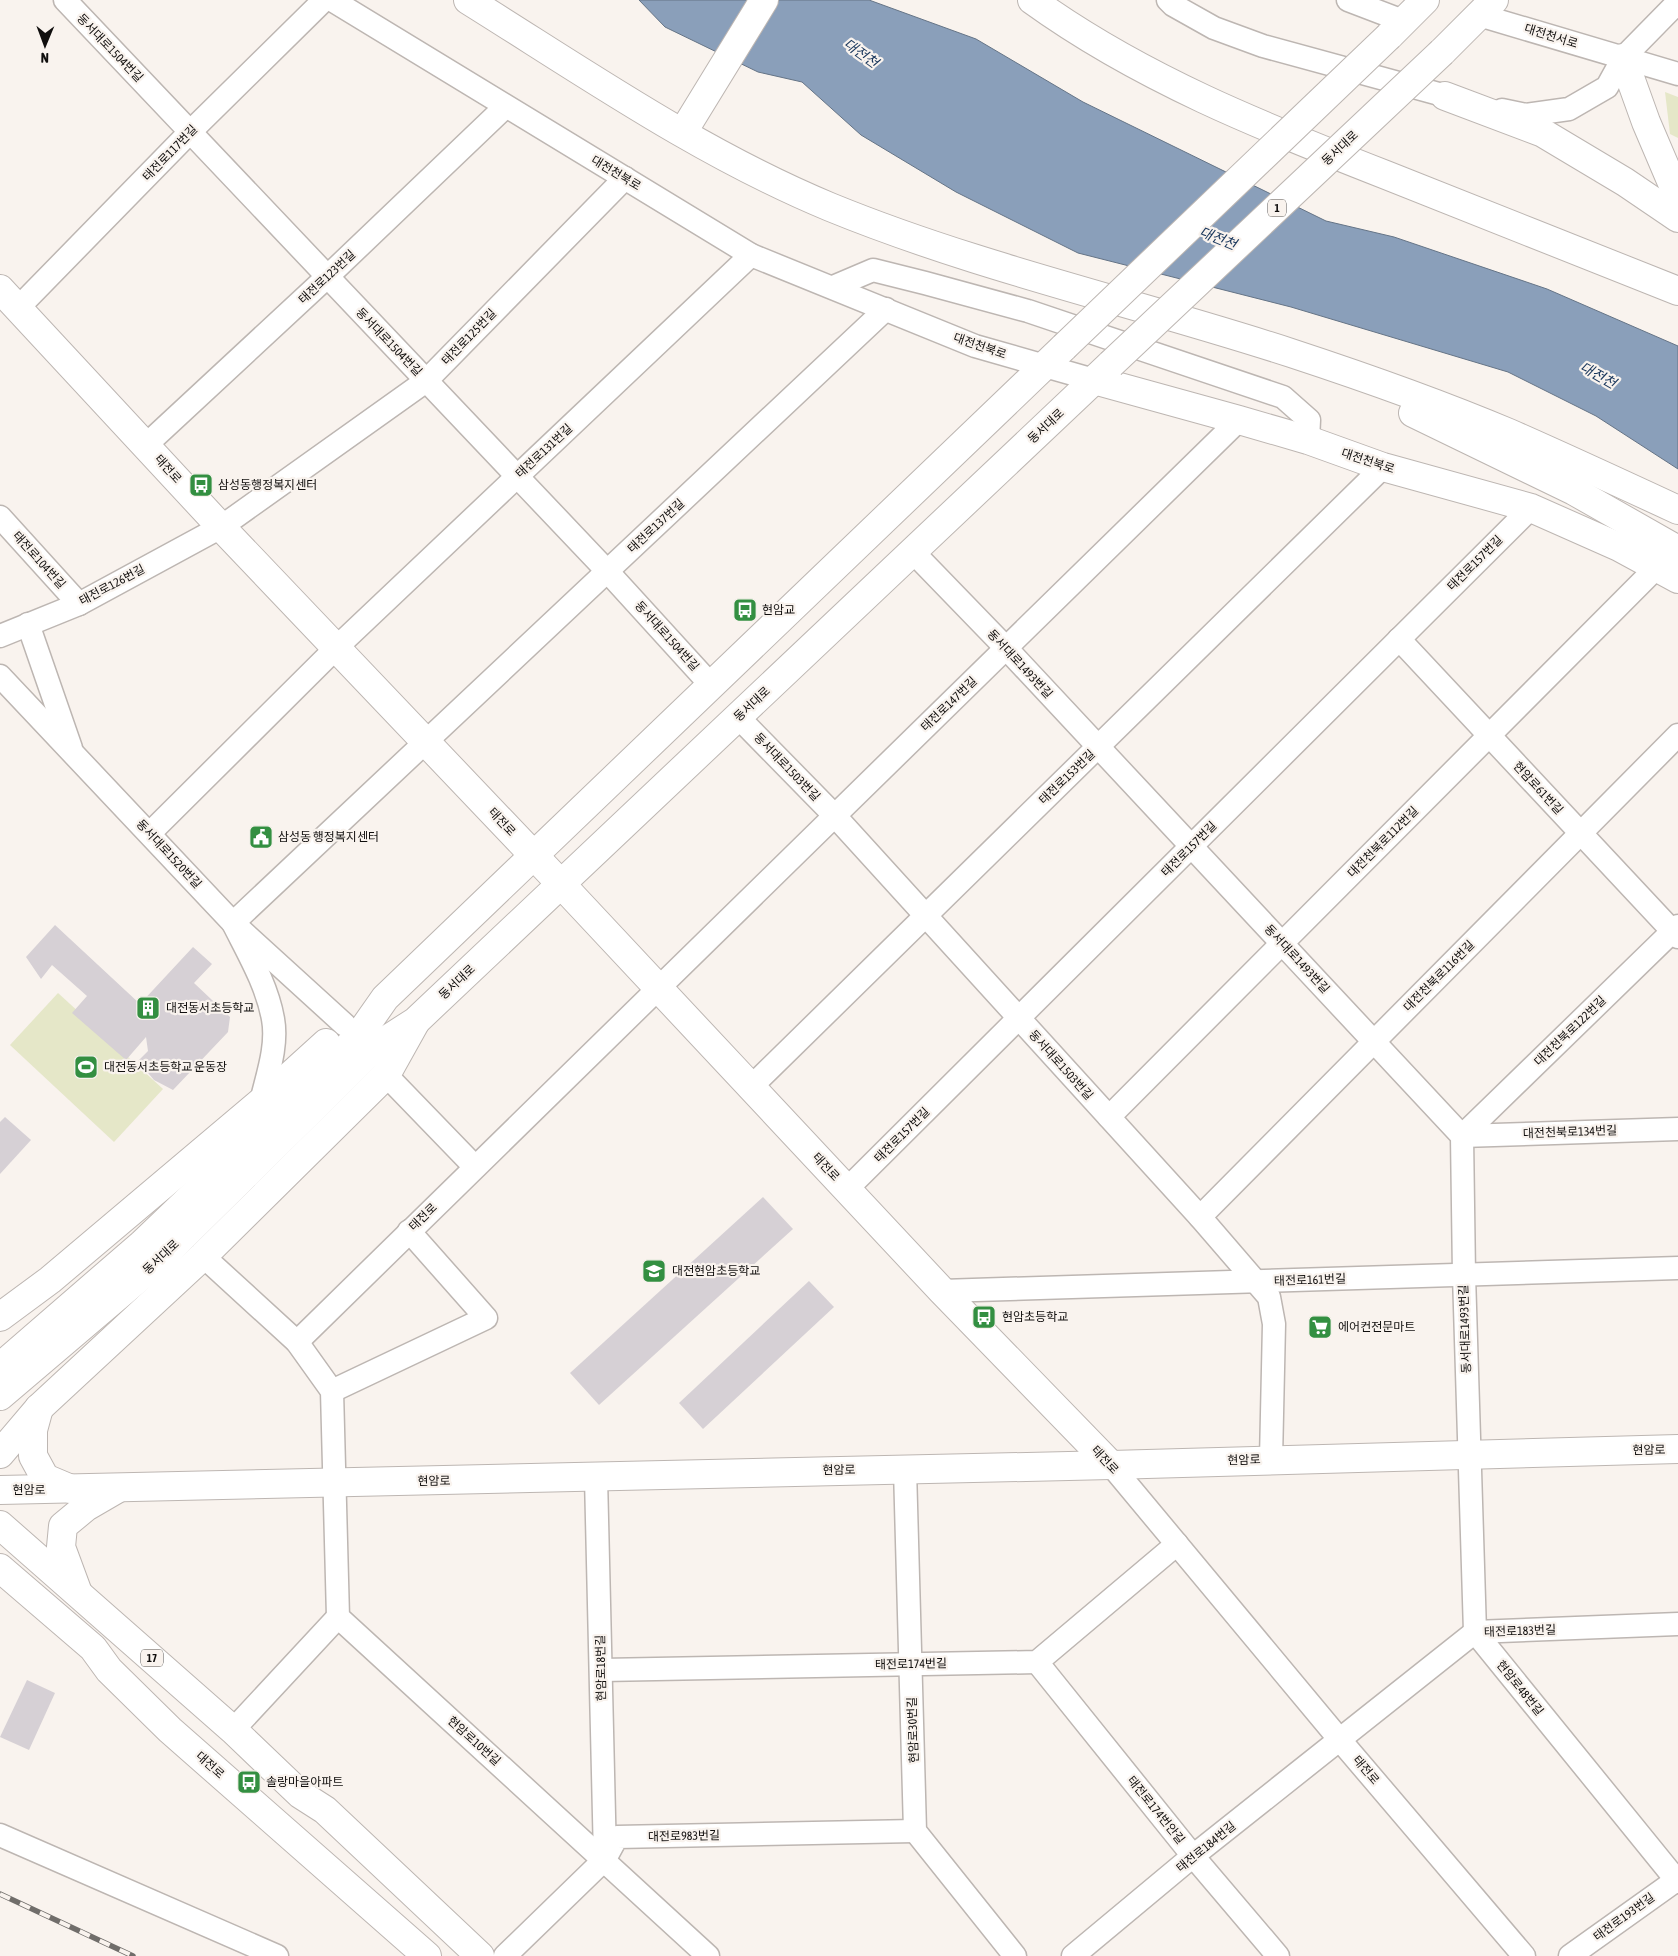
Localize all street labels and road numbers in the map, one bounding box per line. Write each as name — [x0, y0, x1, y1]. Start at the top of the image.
street label: 동서대로1504번길 — [74, 11, 146, 85]
street label: 대전천서로 — [1523, 21, 1579, 51]
street label: 태전로117번길 — [140, 122, 200, 184]
street label: 동서대로 — [1319, 128, 1361, 168]
street label: 대전천북로 — [589, 153, 643, 193]
road number: 1 — [1268, 200, 1286, 217]
street label: 태전로123번길 — [296, 247, 358, 307]
street label: 동서대로1504번길 — [353, 305, 425, 379]
street label: 태전로125번길 — [439, 306, 499, 368]
street label: 대전천북로 — [952, 330, 1008, 362]
street label: 동서대로 — [1025, 406, 1067, 446]
street label: 태전로131번길 — [513, 421, 575, 481]
street label: 대전천북로 — [1340, 446, 1396, 476]
street label: 태전로 — [152, 452, 184, 486]
street label: 태전로137번길 — [625, 496, 687, 556]
street label: 태전로104번길 — [10, 529, 68, 591]
street label: 태전로157번길 — [1445, 533, 1505, 593]
street label: 태전로126번길 — [77, 562, 147, 608]
street label: 동서대로1504번길 — [632, 598, 702, 674]
street label: 동서대로1493번길 — [985, 627, 1055, 701]
street label: 태전로147번길 — [918, 674, 980, 734]
street label: 동서대로 — [731, 684, 773, 724]
street label: 동서대로1503번길 — [751, 730, 823, 804]
street label: 태전로153번길 — [1036, 747, 1098, 807]
street label: 현암로61번길 — [1510, 759, 1566, 817]
street label: 대전천북로112번길 — [1345, 804, 1421, 880]
street label: 태전로 — [486, 805, 518, 839]
street label: 동서대로1520번길 — [134, 817, 204, 891]
street label: 태전로157번길 — [1159, 819, 1219, 879]
street label: 동서대로1493번길 — [1262, 922, 1332, 996]
street label: 대전천북로116번길 — [1401, 938, 1477, 1014]
street label: 동서대로 — [436, 962, 478, 1002]
street label: 대전천북로122번길 — [1531, 993, 1609, 1069]
street label: 동서대로1503번길 — [1026, 1027, 1096, 1103]
street label: 태전로157번길 — [872, 1105, 932, 1165]
street label: 대전천북로134번길 — [1523, 1123, 1617, 1141]
street label: 태전로 — [810, 1150, 842, 1184]
street label: 태전로 — [406, 1200, 440, 1234]
street label: 동서대로 — [140, 1237, 182, 1277]
street label: 태전로161번길 — [1274, 1272, 1346, 1288]
street label: 동서대로1493번길 — [1456, 1284, 1474, 1374]
street label: 태전로 — [1089, 1443, 1121, 1477]
street label: 현암로 — [1632, 1443, 1666, 1457]
street label: 현암로 — [1227, 1452, 1261, 1468]
street label: 현암로 — [822, 1463, 856, 1477]
street label: 현암로 — [417, 1474, 451, 1488]
street label: 현암로 — [12, 1483, 46, 1497]
street label: 태전로183번길 — [1484, 1623, 1556, 1639]
street label: 현암로18번길 — [593, 1635, 609, 1701]
road number: 17 — [141, 1650, 163, 1666]
street label: 태전로174번길 — [875, 1656, 947, 1672]
street label: 현암로48번길 — [1494, 1658, 1546, 1718]
street label: 현암로30번길 — [905, 1697, 921, 1763]
street label: 현암로10번길 — [445, 1714, 503, 1768]
street label: 대전로 — [193, 1749, 227, 1781]
street label: 태전로 — [1350, 1753, 1382, 1787]
street label: 태전로174번안길 — [1124, 1773, 1188, 1847]
street label: 태전로184번길 — [1174, 1819, 1238, 1875]
street label: 대전로983번길 — [648, 1828, 720, 1844]
street label: 태전로193번길 — [1591, 1890, 1657, 1944]

